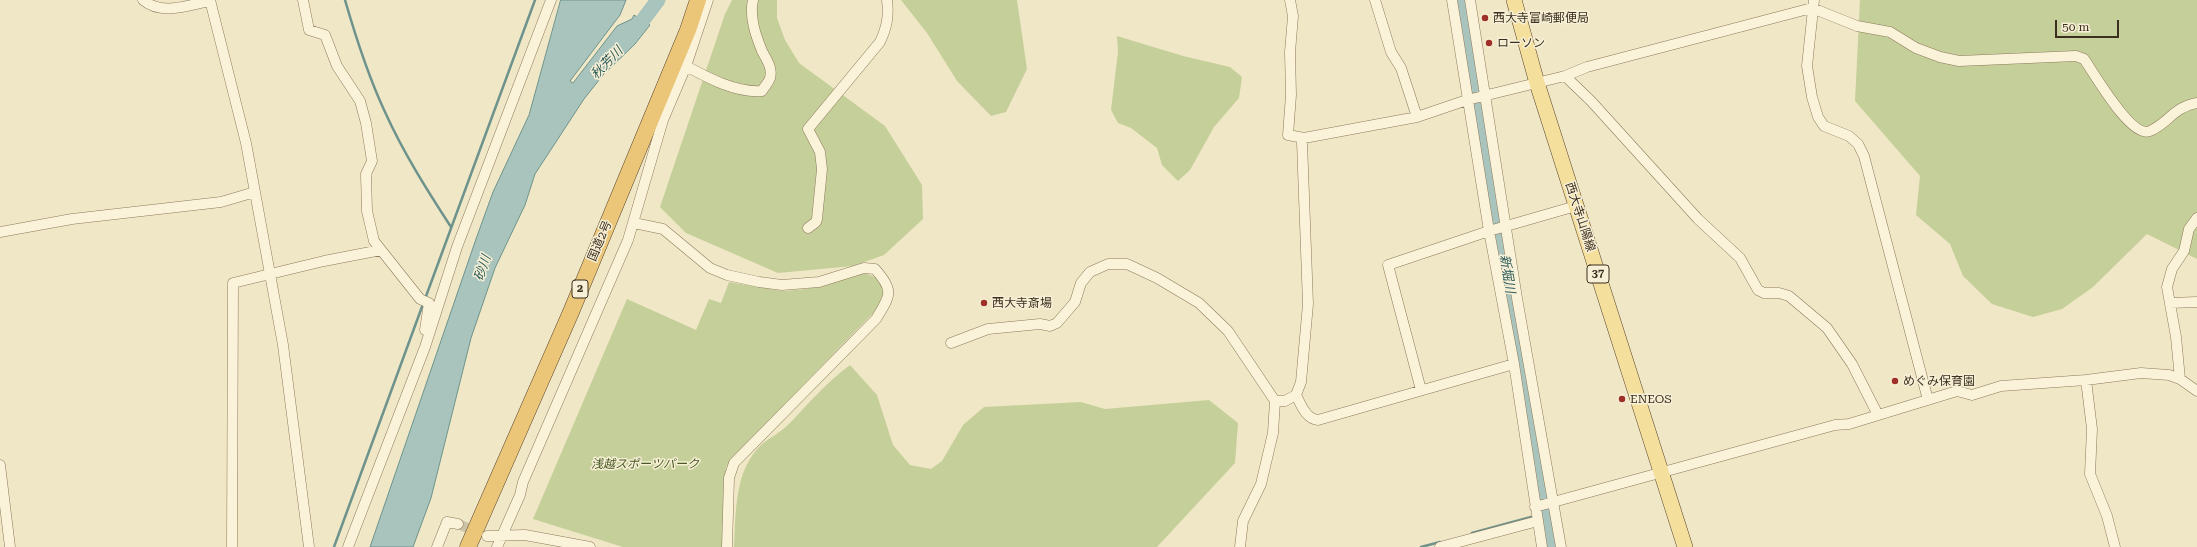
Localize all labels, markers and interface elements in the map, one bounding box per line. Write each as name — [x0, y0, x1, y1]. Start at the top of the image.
place label: 西大寺富崎郵便局 — [1493, 11, 1589, 25]
scale bar — [2057, 12, 2121, 38]
marker: 西大寺富崎郵便局 — [1480, 13, 1490, 23]
text: 50 m — [2062, 20, 2089, 34]
place label: ローソン — [1497, 36, 1545, 50]
marker: ローソン — [1484, 38, 1494, 48]
water label: 秋芳川 — [588, 44, 626, 82]
street label: 西大寺山陽線 — [1562, 181, 1598, 253]
street label: 国道2号 — [585, 219, 615, 263]
water label: 砂川 — [471, 253, 495, 283]
water label: 新堀川 — [1496, 254, 1518, 294]
road number: 37 — [1587, 265, 1609, 283]
road number: 2 — [572, 280, 588, 298]
place label: 西大寺斎場 — [992, 296, 1052, 310]
marker: 西大寺斎場 — [979, 298, 989, 308]
place label: めぐみ保育園 — [1903, 374, 1975, 388]
marker: めぐみ保育園 — [1890, 376, 1900, 386]
place label: ENEOS — [1630, 392, 1672, 406]
marker: ENEOS — [1617, 394, 1627, 404]
park label: 浅越スポーツパーク — [591, 457, 699, 471]

